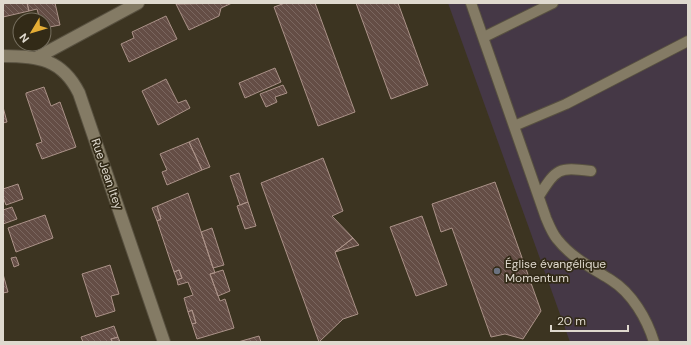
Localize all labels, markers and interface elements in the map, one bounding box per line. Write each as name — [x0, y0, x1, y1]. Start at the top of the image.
north arrow — [12, 12, 52, 52]
text: N — [16, 31, 32, 46]
street label: Rue Jean Itey — [87, 136, 127, 212]
place label: Église évangélique Momentum — [505, 256, 606, 286]
marker: Église évangélique Momentum — [492, 266, 502, 276]
scale bar — [551, 307, 628, 333]
text: 20 m — [557, 313, 586, 329]

